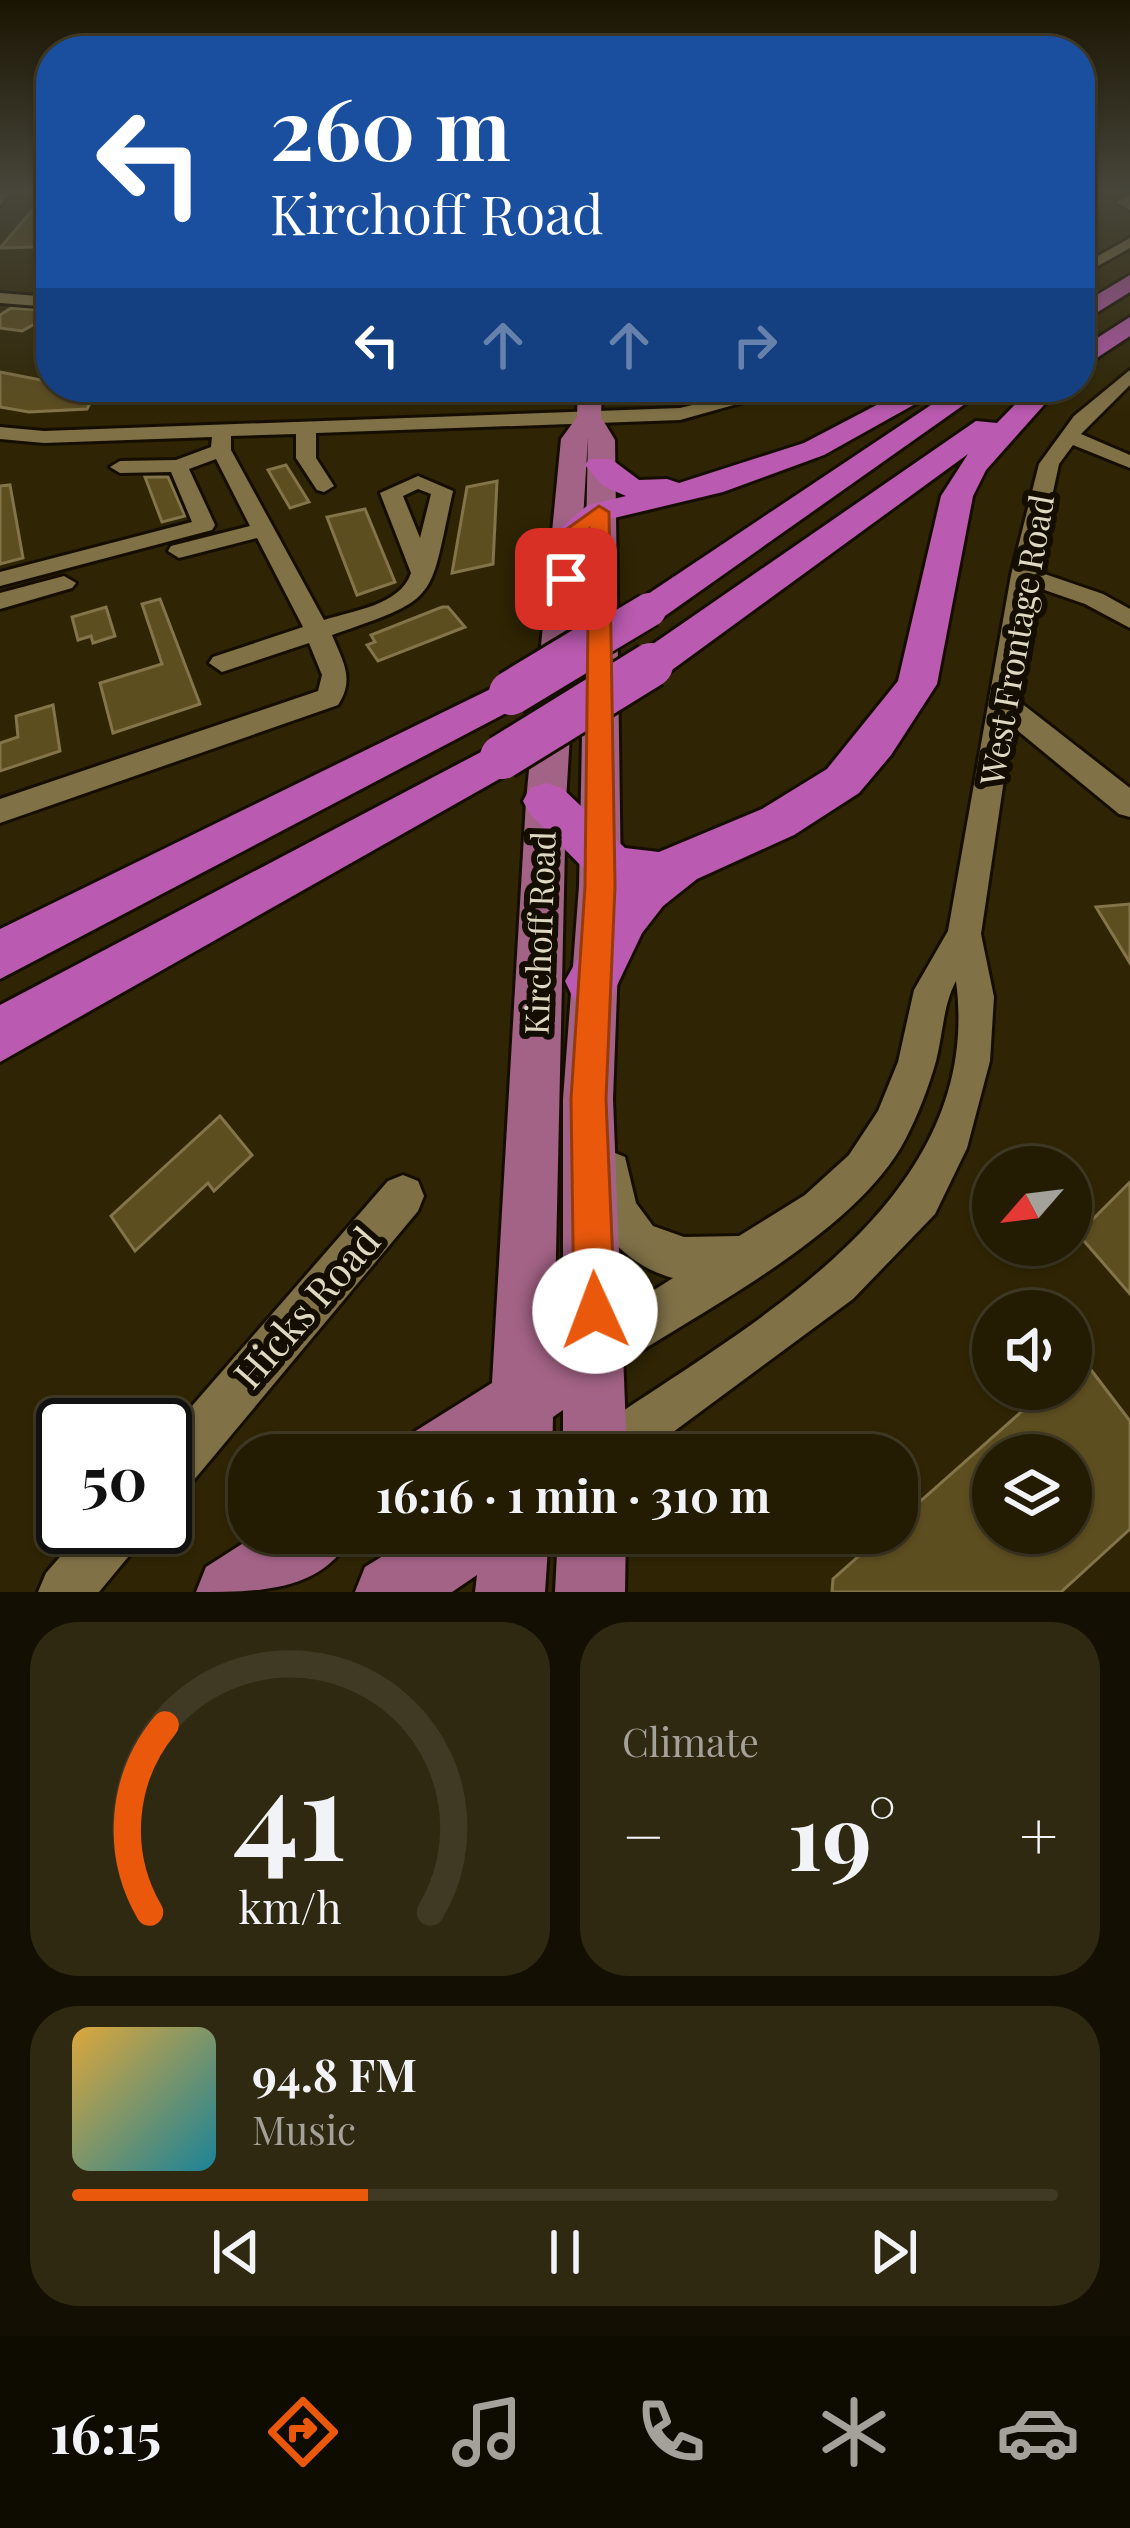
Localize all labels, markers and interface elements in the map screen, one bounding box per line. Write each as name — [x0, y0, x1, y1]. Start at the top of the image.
text: 260 m — [270, 70, 511, 182]
icon: left — [72, 84, 228, 240]
text: Kirchoff Road — [270, 177, 603, 249]
icon: left — [344, 312, 410, 378]
icon: ahead — [470, 312, 536, 378]
icon: ahead — [596, 312, 662, 378]
icon: right — [722, 312, 788, 378]
street label: West Frontage Road — [968, 491, 1062, 789]
pin — [515, 528, 617, 630]
icon: arrive — [533, 546, 599, 612]
street label: Kirchoff Road — [512, 830, 564, 1035]
north arrow — [972, 1146, 1092, 1266]
map controls — [972, 1146, 1092, 1554]
street label: Hicks Road — [221, 1215, 390, 1398]
position arrow — [532, 1248, 658, 1374]
button: sound — [972, 1290, 1092, 1410]
speed limit sign: 50 — [36, 1398, 192, 1554]
button: layers — [972, 1434, 1092, 1554]
text: 16:16 · 1 min · 310 m — [376, 1464, 770, 1524]
text: Climate — [622, 1715, 759, 1767]
text: 41 — [233, 1726, 347, 1892]
text: 19° — [788, 1774, 896, 1894]
text: − — [622, 1790, 665, 1878]
text: + — [1019, 1790, 1058, 1878]
text: km/h — [239, 1878, 341, 1935]
text: 94.8 FM — [252, 2043, 417, 2103]
text: Music — [252, 2103, 356, 2155]
icon: previous — [203, 2219, 269, 2285]
icon: pause — [532, 2219, 598, 2285]
icon: next — [861, 2219, 927, 2285]
icon: directions — [261, 2390, 345, 2474]
icon: music — [445, 2390, 529, 2474]
icon: phone — [629, 2390, 713, 2474]
icon: climate — [812, 2390, 896, 2474]
icon: car — [996, 2390, 1080, 2474]
text: 16:15 — [50, 2396, 161, 2468]

